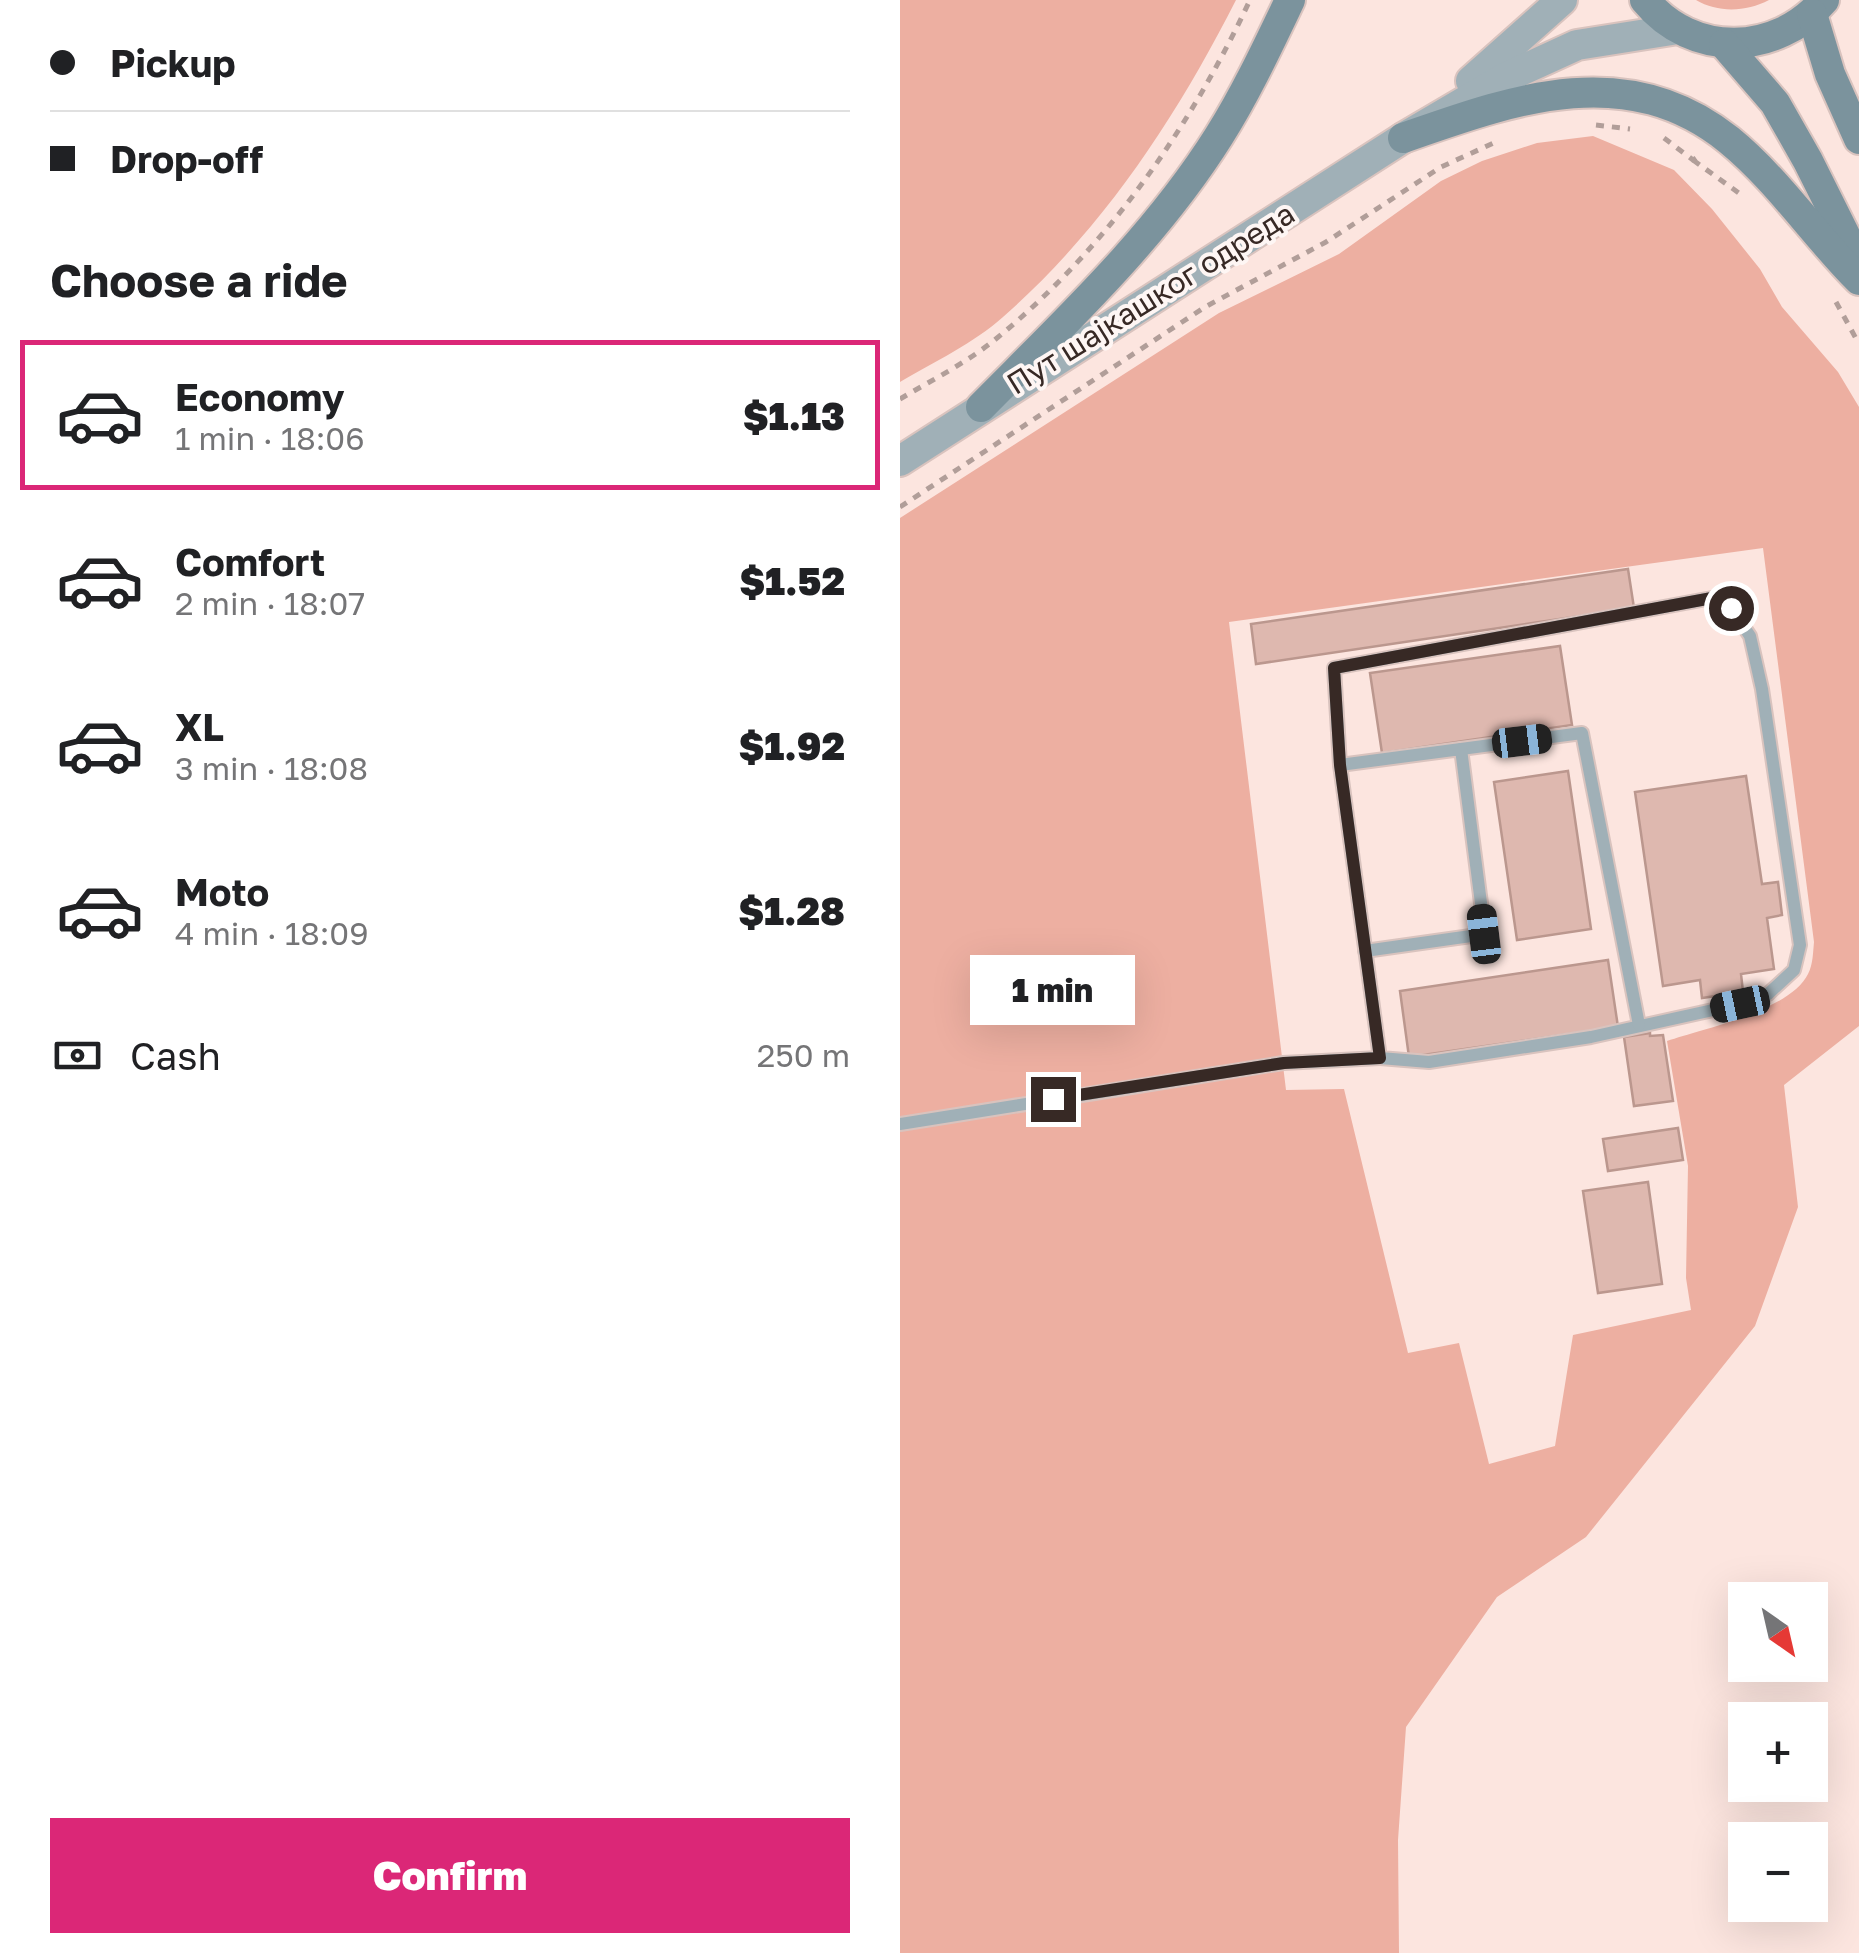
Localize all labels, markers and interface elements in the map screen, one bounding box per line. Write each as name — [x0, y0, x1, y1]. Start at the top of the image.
text: Pickup — [110, 40, 236, 85]
text: Drop-off — [110, 136, 263, 181]
street label: Пут шајкашког одреда — [1000, 195, 1301, 401]
text: Choose a ride — [50, 253, 348, 307]
icon: car — [55, 370, 145, 460]
text: Economy — [175, 374, 344, 419]
text: $1.13 — [743, 393, 845, 438]
text: 1 min · 18:06 — [175, 419, 365, 457]
icon: car — [55, 535, 145, 625]
text: Comfort — [175, 539, 325, 584]
text: $1.52 — [739, 558, 845, 603]
text: 2 min · 18:07 — [175, 584, 365, 622]
route start — [1709, 586, 1754, 631]
icon: car — [55, 700, 145, 790]
text: XL — [175, 704, 224, 749]
car — [1490, 722, 1554, 760]
text: $1.92 — [739, 723, 845, 768]
text: 3 min · 18:08 — [175, 749, 368, 787]
icon: car — [55, 865, 145, 955]
text: Moto — [175, 869, 269, 914]
text: $1.28 — [738, 888, 845, 933]
car — [1465, 902, 1503, 966]
text: 4 min · 18:09 — [175, 914, 369, 952]
callout: 1 min — [970, 954, 1136, 1024]
text: 1 min — [1012, 971, 1093, 1009]
car — [1708, 983, 1772, 1025]
icon: cash — [50, 1028, 105, 1083]
text: Cash — [130, 1033, 221, 1078]
text: 250 m — [757, 1036, 850, 1074]
route end — [1031, 1077, 1076, 1122]
north arrow — [1728, 1582, 1828, 1682]
map controls — [1728, 1582, 1828, 1922]
button: + — [1728, 1702, 1828, 1802]
button: Confirm — [50, 1818, 850, 1933]
button: − — [1728, 1822, 1828, 1922]

